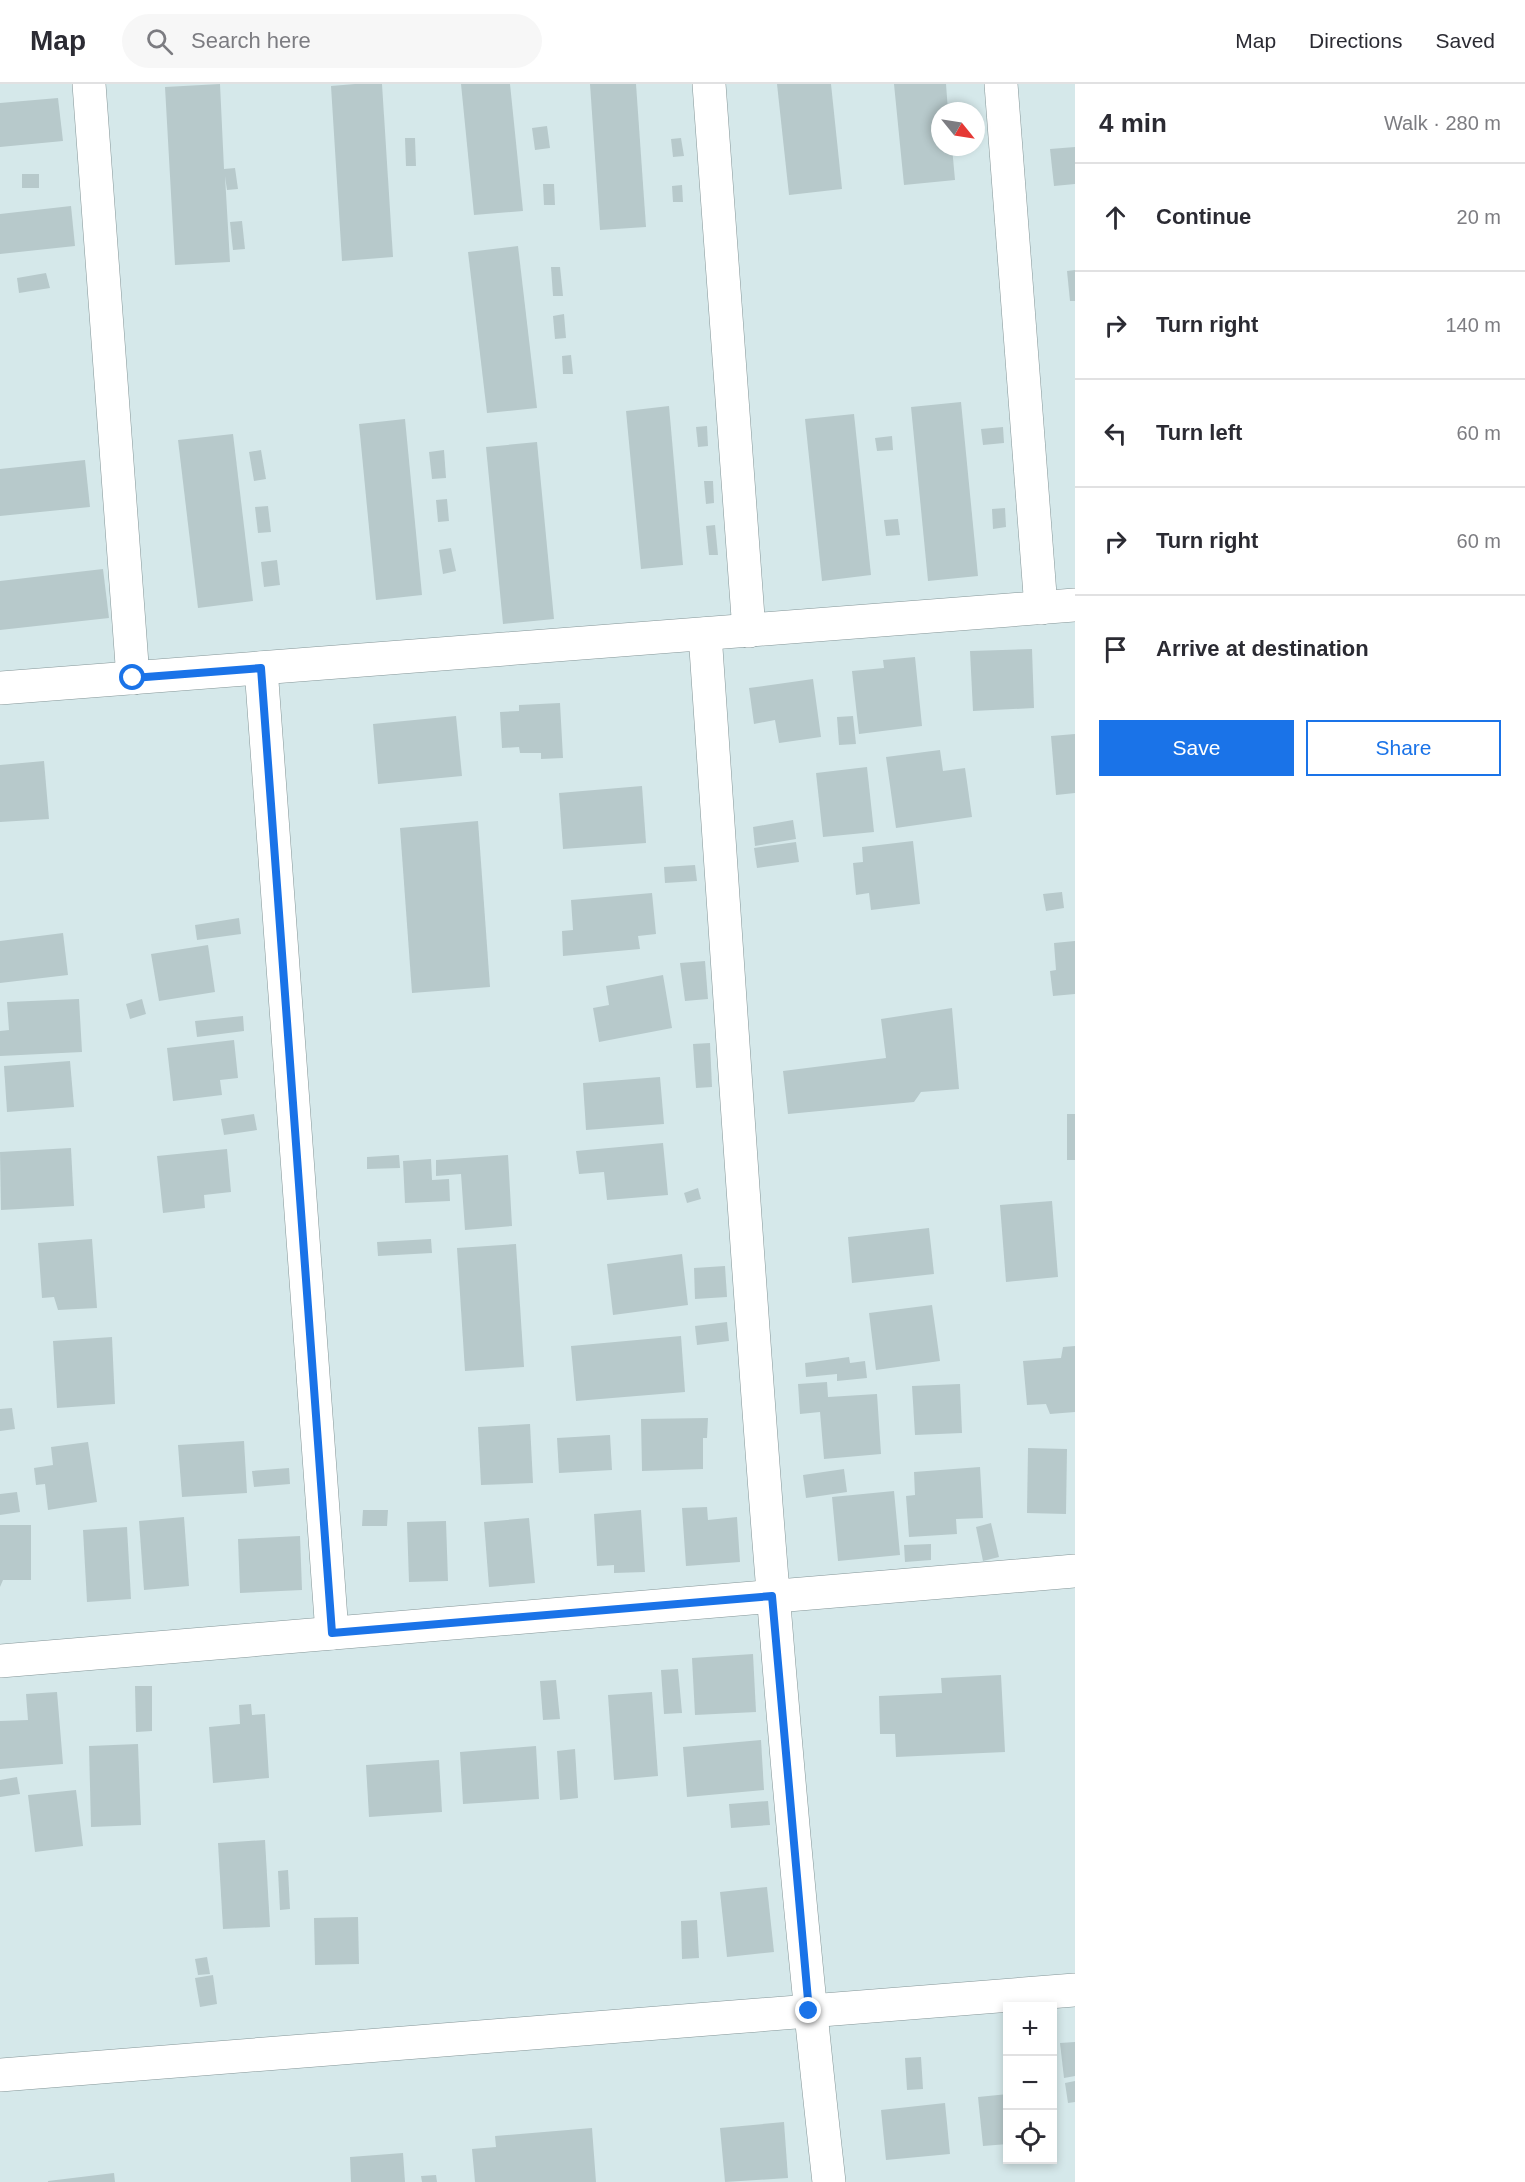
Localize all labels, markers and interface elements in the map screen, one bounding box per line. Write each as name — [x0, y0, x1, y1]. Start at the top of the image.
search box — [122, 14, 542, 68]
text: Map — [30, 25, 86, 56]
icon: search — [143, 25, 176, 58]
text: Search here — [191, 28, 311, 53]
text: Map — [1235, 29, 1276, 52]
text: Directions — [1309, 29, 1402, 52]
text: Saved — [1435, 29, 1495, 52]
north arrow — [931, 102, 985, 156]
text: 4 min — [1099, 108, 1167, 138]
text: Walk · 280 m — [1384, 112, 1501, 134]
icon: ahead — [1099, 201, 1132, 234]
text: Continue — [1156, 204, 1251, 229]
text: 20 m — [1457, 206, 1501, 228]
icon: right — [1099, 309, 1132, 342]
text: Turn right — [1156, 312, 1258, 337]
text: 140 m — [1445, 314, 1501, 336]
icon: left — [1099, 417, 1132, 450]
text: Turn left — [1156, 420, 1242, 445]
text: 60 m — [1457, 422, 1501, 444]
icon: right — [1099, 525, 1132, 558]
text: Turn right — [1156, 528, 1258, 553]
text: 60 m — [1457, 530, 1501, 552]
icon: arrive — [1099, 633, 1132, 666]
text: Arrive at destination — [1156, 636, 1369, 661]
route start — [119, 664, 145, 690]
button: Save — [1099, 720, 1294, 776]
button: Share — [1306, 720, 1501, 776]
route end — [795, 1997, 821, 2023]
map controls — [1003, 2002, 1057, 2164]
button: + — [1003, 2002, 1057, 2056]
button: − — [1003, 2056, 1057, 2110]
button: locate — [1003, 2110, 1057, 2164]

